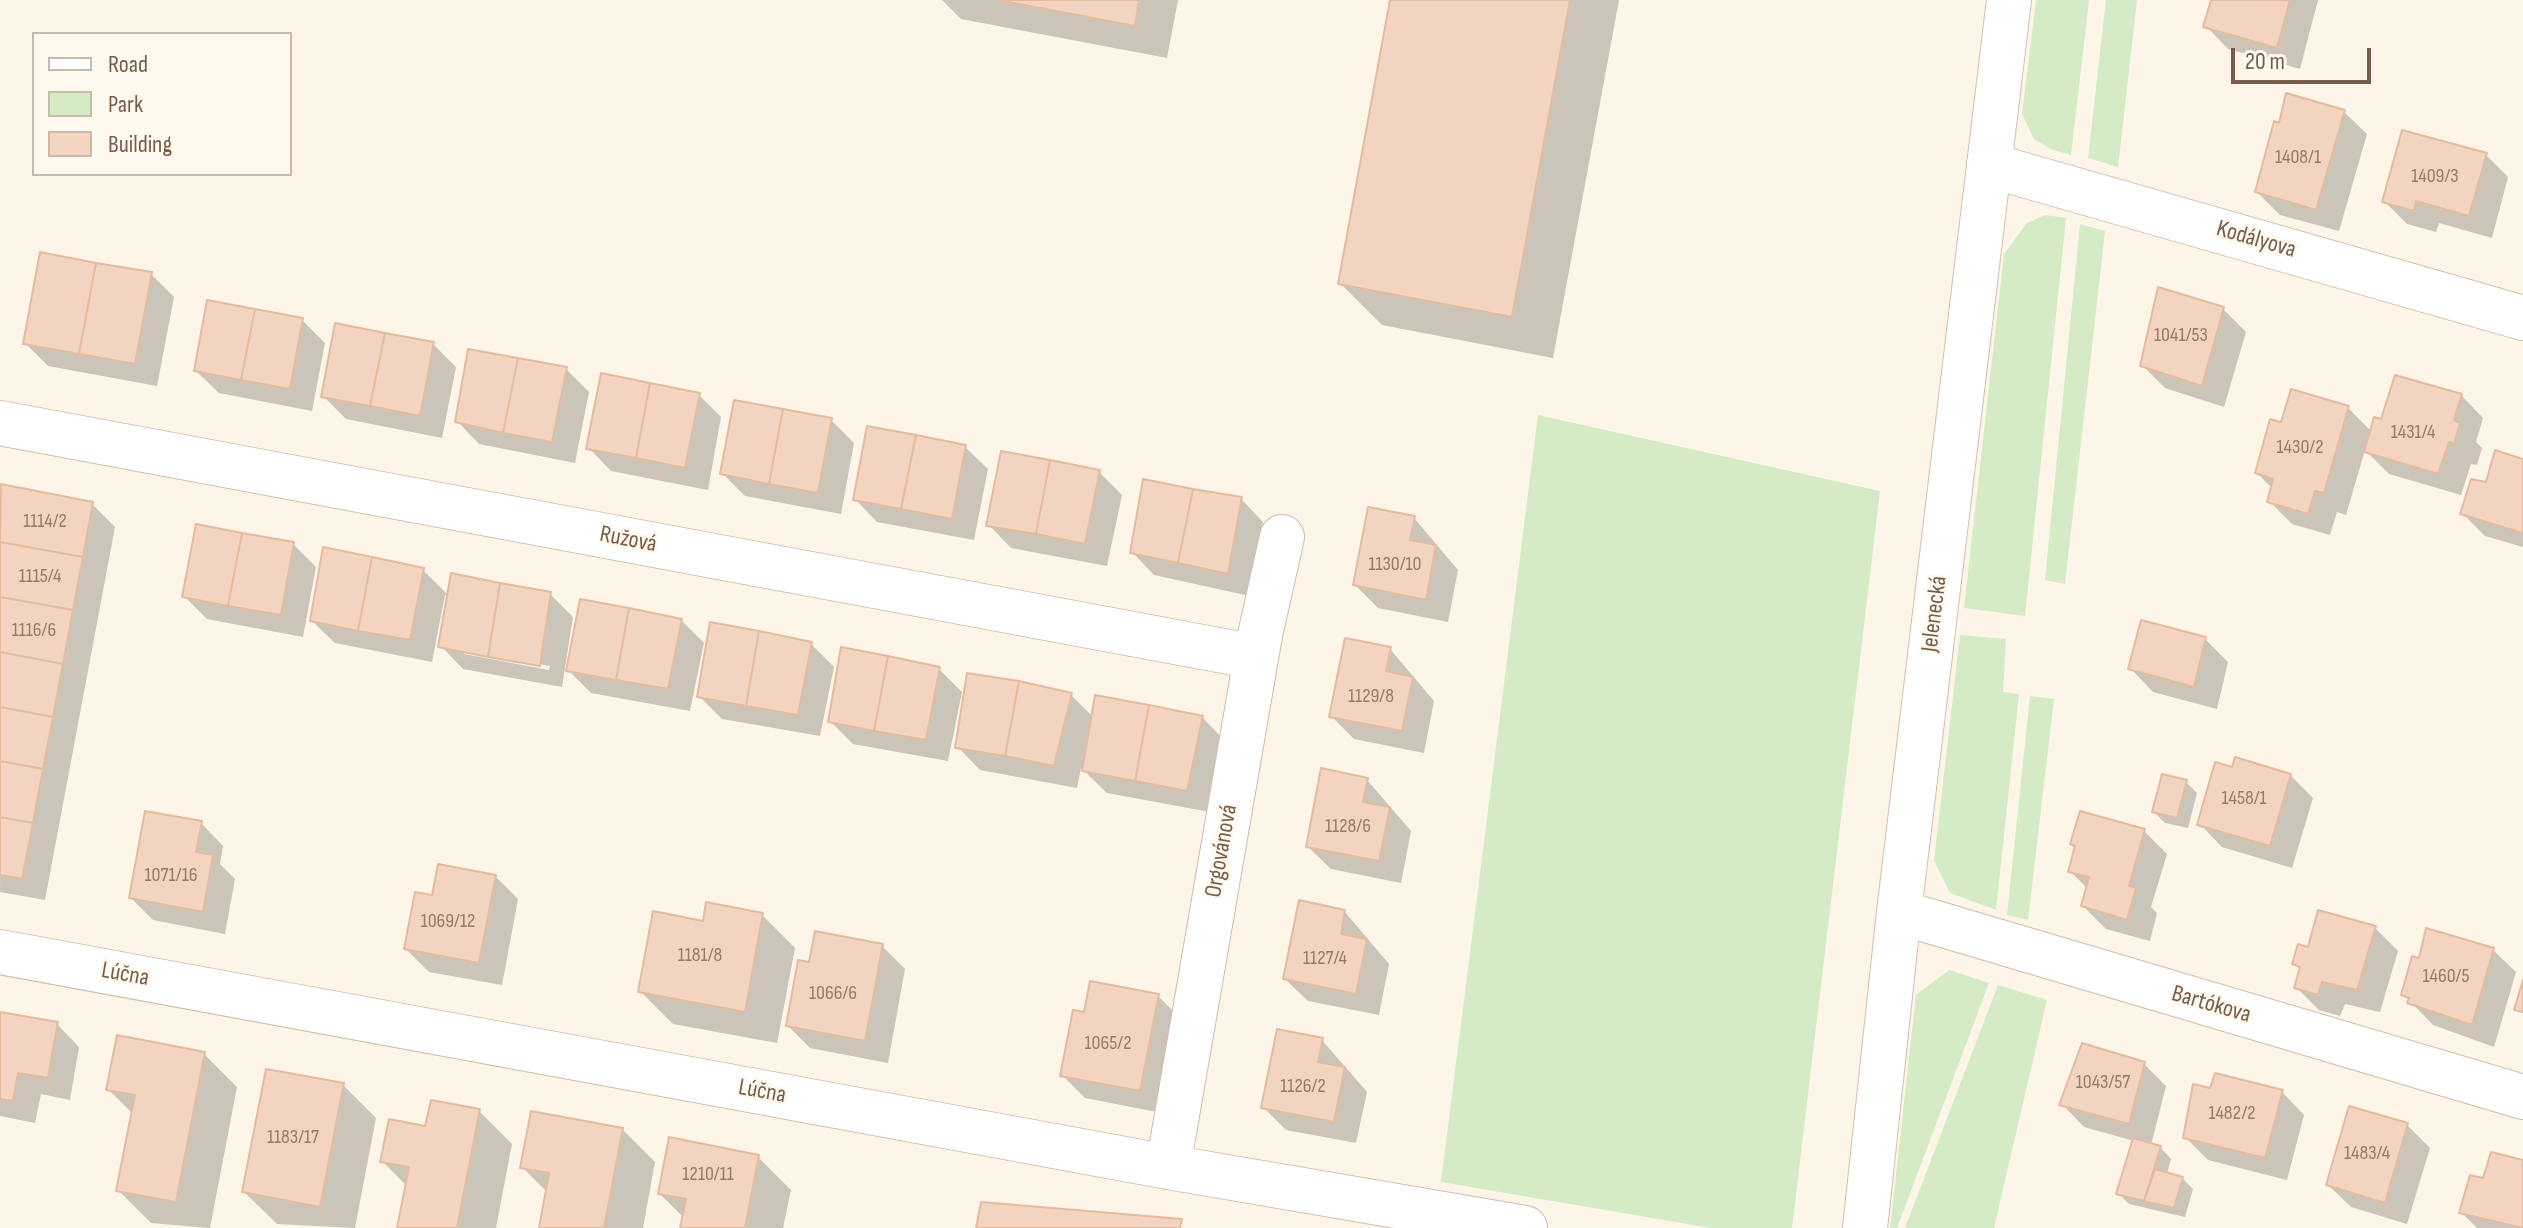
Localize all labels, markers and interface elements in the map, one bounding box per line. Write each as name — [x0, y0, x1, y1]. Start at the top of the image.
legend — [32, 32, 292, 176]
scale bar — [2235, 32, 2375, 82]
text: 20 m — [2245, 47, 2285, 76]
text: Road — [108, 50, 148, 79]
text: Park — [108, 90, 143, 119]
text: Building — [108, 130, 172, 159]
house number: 1408/1 — [2275, 146, 2321, 170]
house number: 1409/3 — [2411, 165, 2459, 189]
street label: Kodályova — [2213, 215, 2299, 265]
house number: 1041/53 — [2154, 324, 2208, 348]
house number: 1431/4 — [2391, 421, 2435, 445]
house number: 1430/2 — [2277, 436, 2323, 460]
house number: 1114/2 — [23, 510, 67, 534]
street label: Ružová — [597, 520, 659, 560]
house number: 1130/10 — [1368, 553, 1422, 577]
house number: 1115/4 — [19, 565, 61, 589]
street label: Jelenecká — [1916, 574, 1954, 654]
house number: 1116/6 — [12, 619, 56, 643]
house number: 1129/8 — [1348, 685, 1394, 709]
house number: 1458/1 — [2221, 787, 2267, 811]
street label: Orgovánová — [1200, 802, 1244, 900]
house number: 1128/6 — [1325, 815, 1371, 839]
house number: 1071/16 — [145, 864, 197, 888]
house number: 1069/12 — [421, 910, 475, 934]
house number: 1181/8 — [678, 944, 722, 968]
house number: 1127/4 — [1303, 947, 1347, 971]
street label: Lúčna — [99, 957, 151, 993]
house number: 1460/5 — [2423, 965, 2469, 989]
street label: Bartókova — [2168, 980, 2254, 1030]
house number: 1066/6 — [809, 982, 857, 1006]
house number: 1065/2 — [1085, 1032, 1131, 1056]
house number: 1043/57 — [2076, 1071, 2130, 1095]
street label: Lúčna — [736, 1074, 788, 1110]
house number: 1126/2 — [1280, 1075, 1326, 1099]
house number: 1482/2 — [2208, 1102, 2256, 1126]
house number: 1183/17 — [267, 1126, 319, 1150]
house number: 1483/4 — [2344, 1142, 2390, 1166]
house number: 1210/11 — [682, 1163, 734, 1187]

